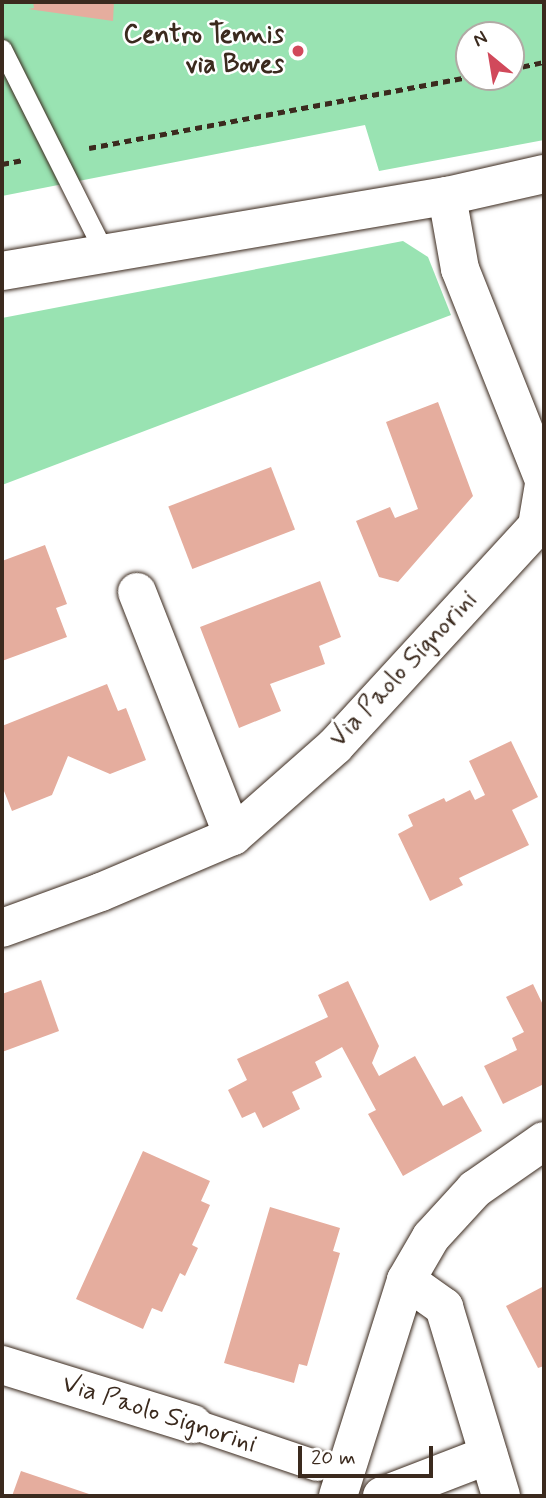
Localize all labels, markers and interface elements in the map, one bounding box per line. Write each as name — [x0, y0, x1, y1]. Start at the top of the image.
place label: Centro Tennis via Boves — [123, 20, 284, 82]
north arrow — [455, 21, 525, 91]
text: N — [469, 25, 492, 53]
marker: Centro Tennis via Boves — [290, 43, 306, 59]
street label: Via Paolo Signorini — [323, 585, 485, 755]
street label: Via Paolo Signorini — [57, 1369, 261, 1461]
scale bar — [301, 1432, 436, 1476]
text: 20 m — [311, 1444, 356, 1472]

